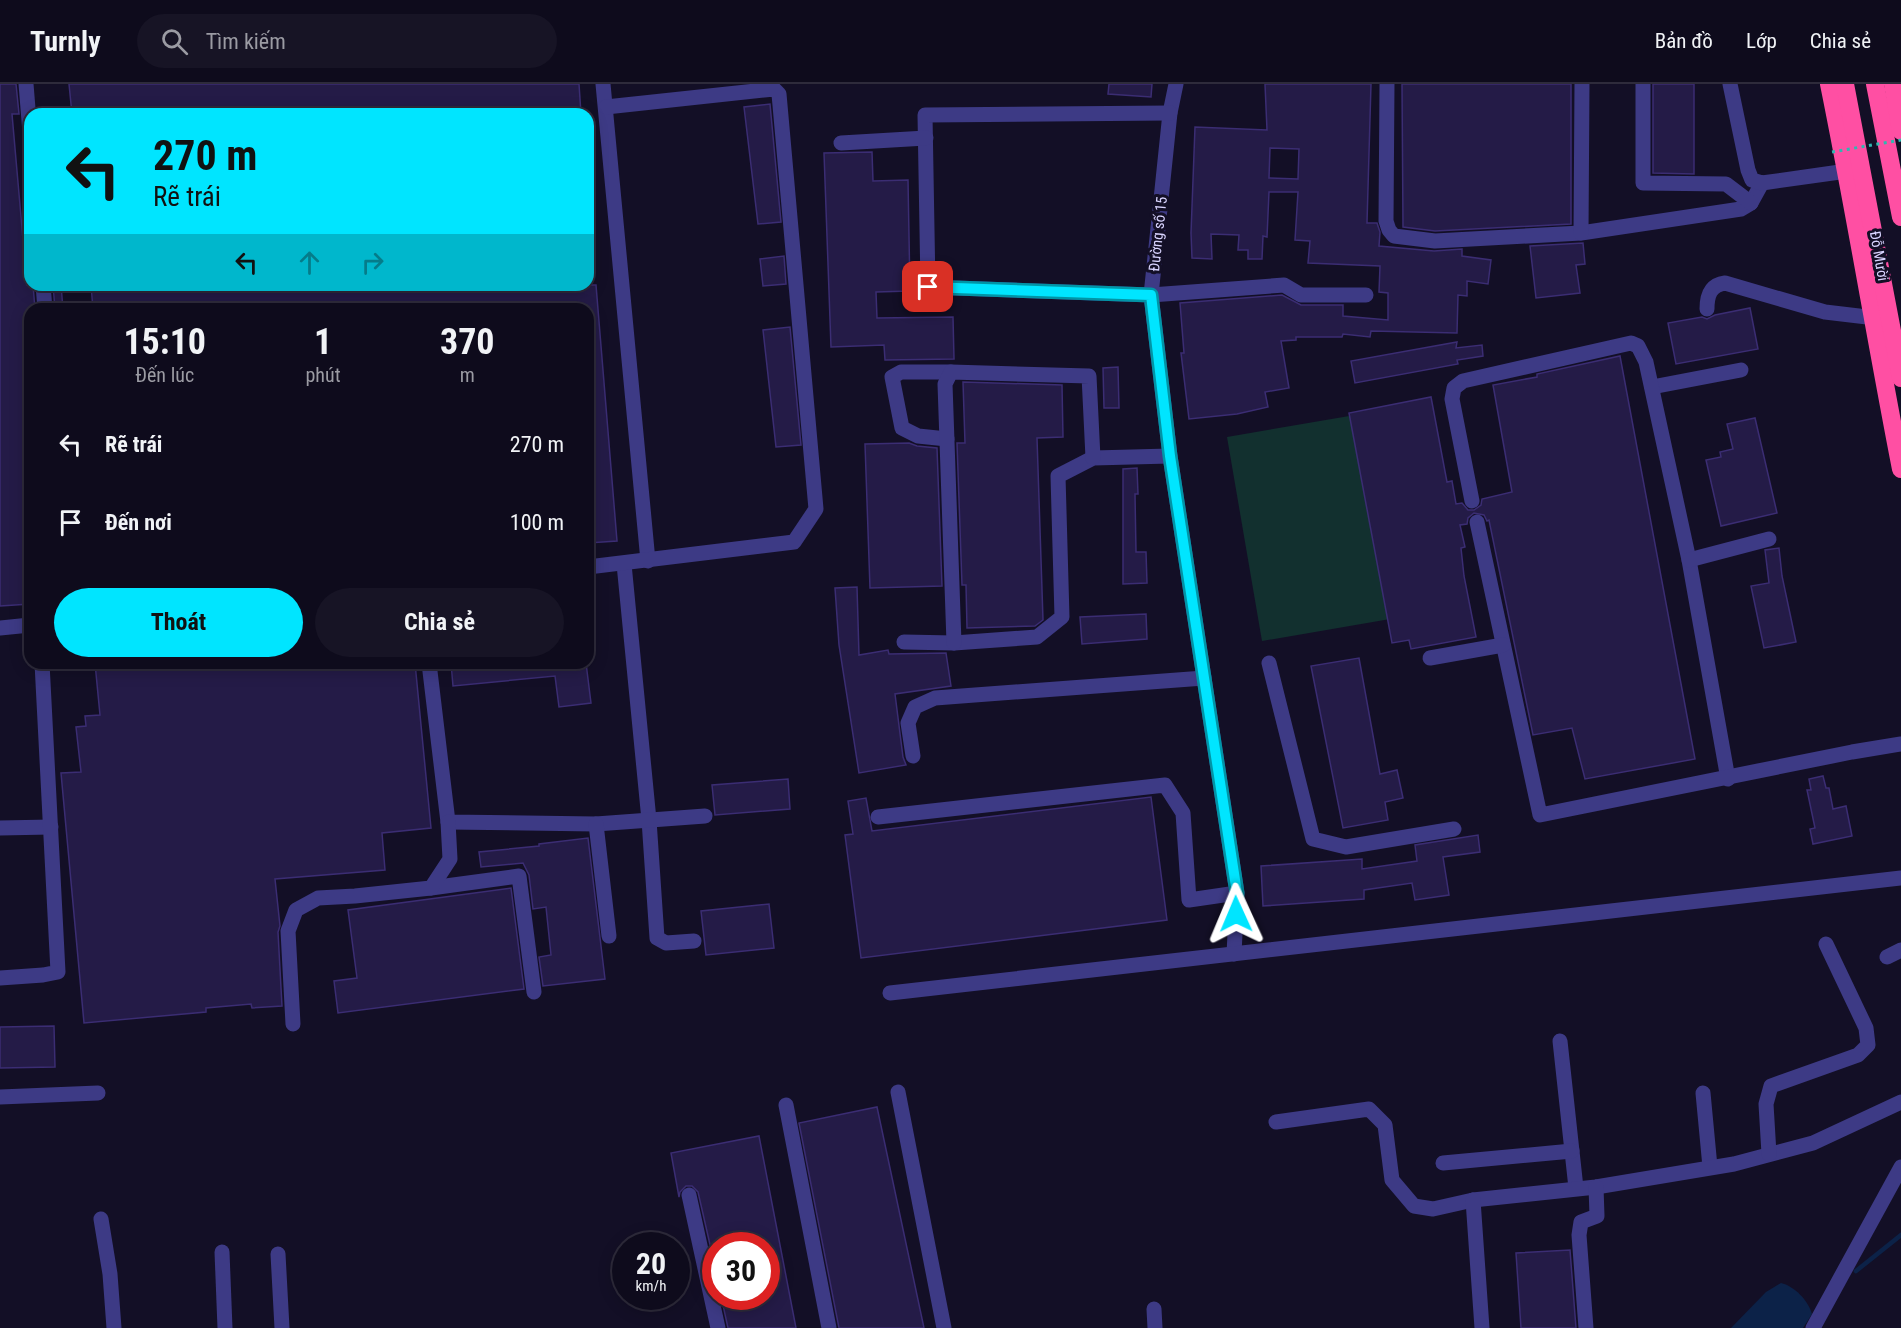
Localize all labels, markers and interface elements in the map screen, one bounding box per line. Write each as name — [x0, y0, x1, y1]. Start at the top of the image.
search box — [137, 14, 557, 68]
text: Turnly — [30, 25, 101, 58]
icon: search — [158, 25, 191, 58]
text: Tìm kiếm — [206, 29, 286, 54]
text: Bản đồ — [1655, 29, 1713, 53]
text: Lớp — [1746, 29, 1777, 53]
text: Chia sẻ — [1810, 29, 1871, 53]
text: 270 m — [153, 131, 258, 180]
icon: left — [54, 132, 132, 210]
text: Rẽ trái — [153, 181, 221, 213]
street label: Đường số 15 — [1145, 196, 1171, 272]
street label: Đỗ Mười — [1866, 230, 1892, 282]
icon: left — [230, 246, 263, 279]
icon: ahead — [293, 246, 326, 279]
icon: right — [356, 246, 389, 279]
pin — [902, 261, 953, 312]
icon: arrive — [911, 270, 944, 303]
text: 15:10 — [123, 321, 206, 363]
text: 1 — [314, 321, 332, 363]
text: 370 — [440, 321, 495, 363]
text: Đến lúc — [135, 363, 194, 387]
text: phút — [305, 363, 341, 387]
text: m — [460, 363, 475, 387]
icon: left — [54, 428, 87, 461]
text: Rẽ trái — [105, 432, 162, 457]
text: 270 m — [510, 432, 564, 457]
icon: arrive — [54, 506, 87, 539]
text: Đến nơi — [105, 510, 172, 535]
text: 100 m — [510, 510, 564, 535]
button: Thoát — [54, 588, 303, 657]
button: Chia sẻ — [315, 588, 564, 657]
position arrow — [1204, 882, 1268, 946]
speed limit sign: 30 — [702, 1232, 780, 1310]
text: 20 — [636, 1246, 666, 1281]
text: km/h — [636, 1277, 666, 1295]

